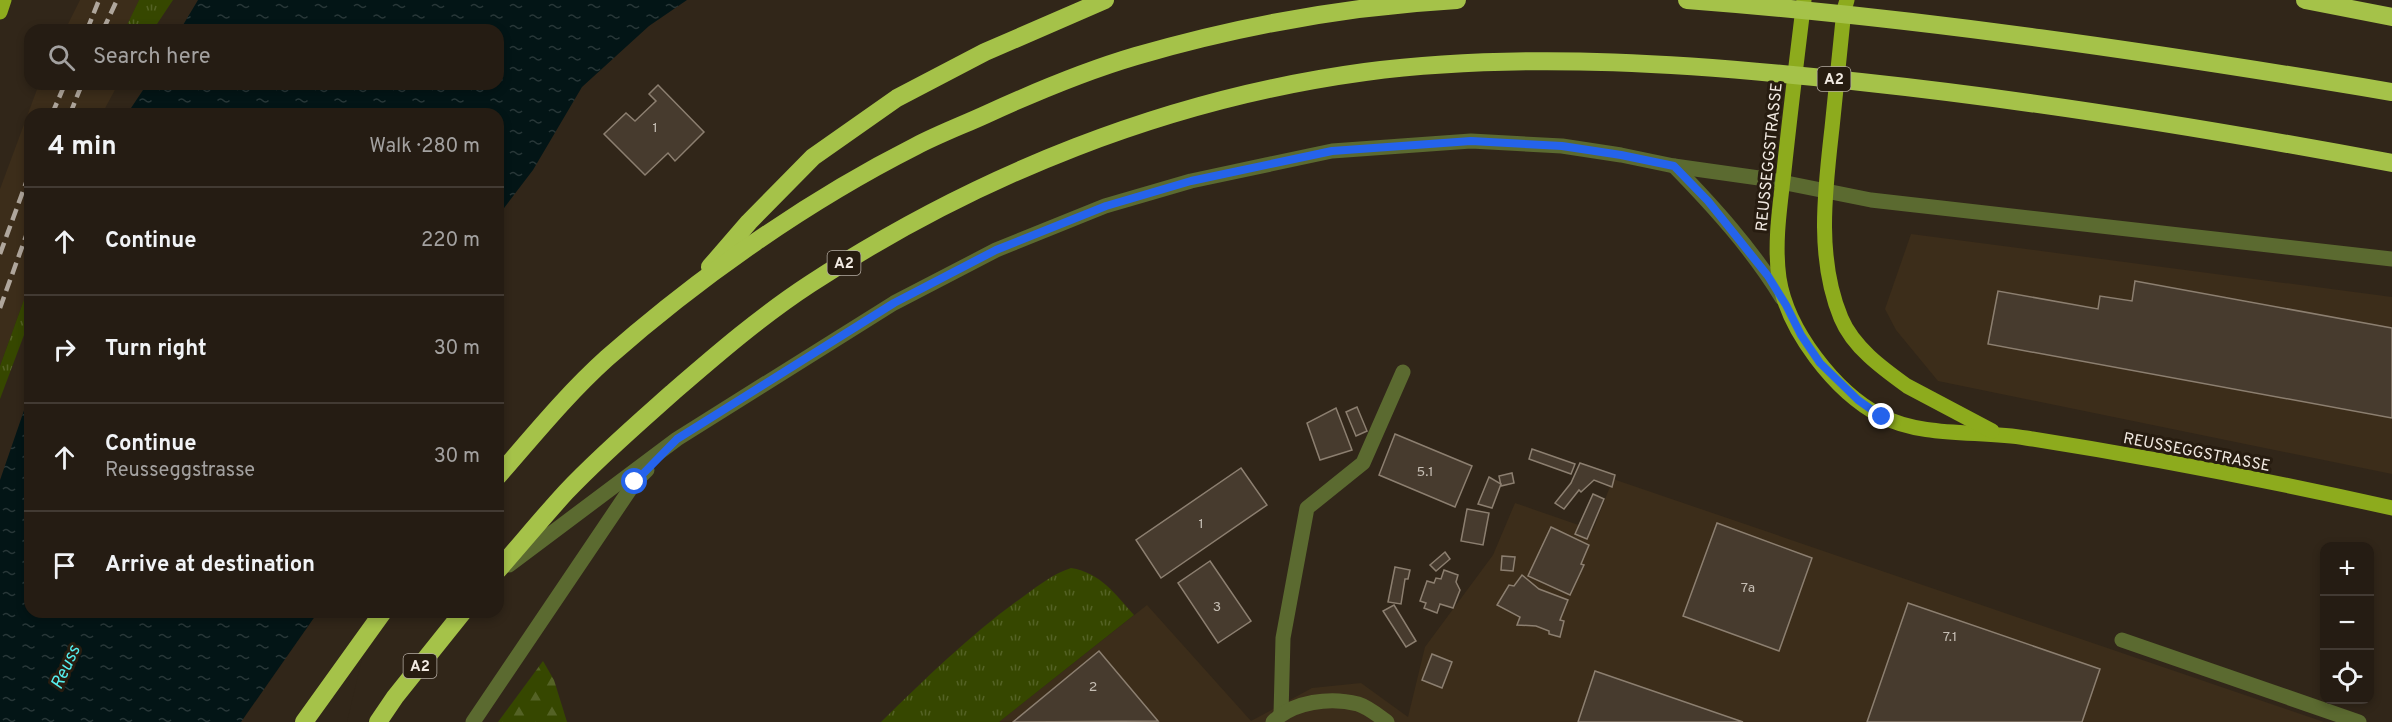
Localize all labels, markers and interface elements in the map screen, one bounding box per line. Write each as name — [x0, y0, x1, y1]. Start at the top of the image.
search box — [24, 24, 504, 90]
icon: search — [45, 41, 78, 74]
text: Search here — [93, 44, 211, 71]
road number: A2 — [1818, 67, 1850, 91]
street label: REUSSEGGSTRASSE — [1752, 82, 1788, 233]
house number: 1 — [652, 120, 658, 137]
text: 4 min — [48, 131, 117, 164]
text: Walk · 280 m — [369, 134, 480, 160]
icon: ahead — [48, 225, 81, 258]
text: Continue — [105, 228, 196, 255]
text: 220 m — [421, 228, 480, 254]
road number: A2 — [828, 251, 860, 275]
icon: right — [48, 333, 81, 366]
text: Turn right — [105, 336, 207, 363]
text: 30 m — [434, 336, 480, 362]
route end — [1868, 403, 1894, 429]
street label: REUSSEGGSTRASSE — [2121, 429, 2272, 477]
text: Continue — [105, 431, 196, 458]
icon: ahead — [48, 441, 81, 474]
text: 30 m — [434, 444, 480, 470]
text: Reusseggstrasse — [105, 458, 255, 484]
house number: 5.1 — [1416, 464, 1434, 481]
route start — [621, 468, 647, 494]
house number: 1 — [1198, 516, 1204, 533]
map controls — [2320, 542, 2374, 704]
button: + — [2320, 542, 2374, 596]
icon: arrive — [48, 549, 81, 582]
text: Arrive at destination — [105, 552, 315, 579]
house number: 7a — [1741, 580, 1755, 597]
button: − — [2320, 596, 2374, 650]
house number: 3 — [1213, 599, 1221, 616]
house number: 7.1 — [1943, 629, 1957, 646]
water label: Reuss — [46, 641, 87, 693]
button: locate — [2320, 650, 2374, 704]
road number: A2 — [404, 654, 436, 678]
house number: 2 — [1089, 679, 1097, 696]

